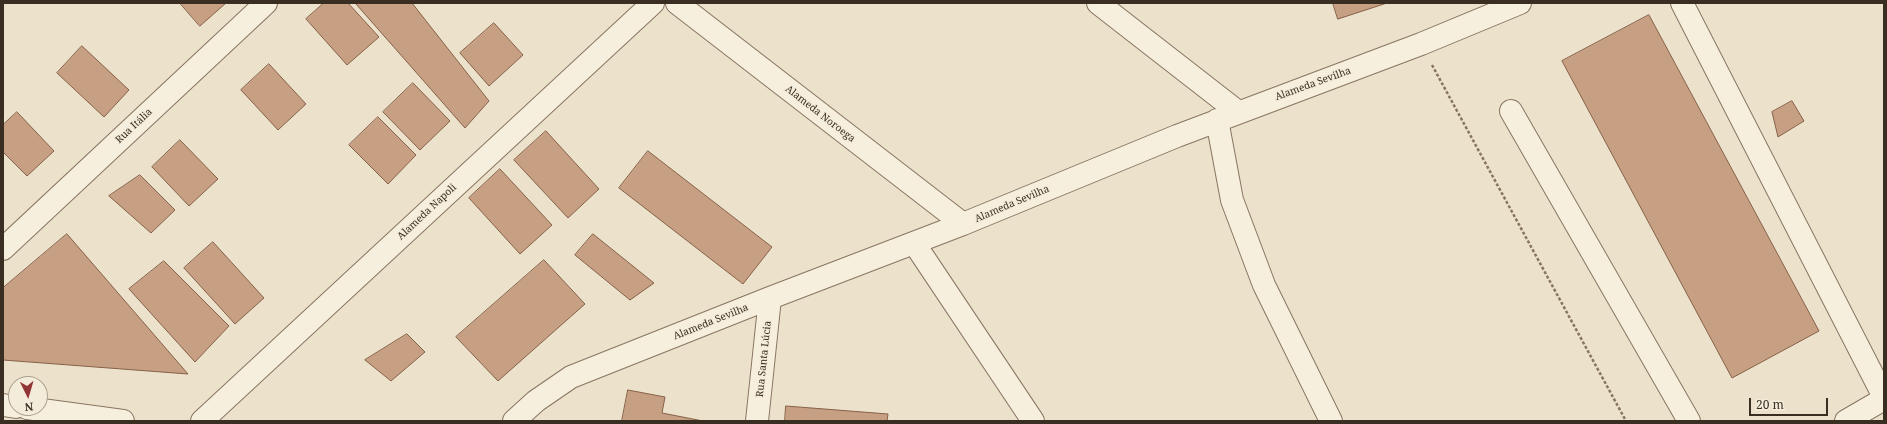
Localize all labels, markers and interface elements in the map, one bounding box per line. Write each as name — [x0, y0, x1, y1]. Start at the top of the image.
street label: Alameda Sevilha — [1273, 65, 1353, 103]
street label: Alameda Noroega — [783, 83, 857, 145]
street label: Rua Itália — [113, 106, 155, 146]
street label: Alameda Napoli — [395, 182, 459, 242]
street label: Alameda Sevilha — [973, 183, 1051, 225]
street label: Alameda Sevilha — [672, 301, 750, 343]
street label: Rua Santa Lúcia — [754, 320, 774, 398]
north arrow — [8, 376, 48, 416]
scale bar — [1751, 390, 1830, 416]
text: 20 m — [1756, 396, 1784, 413]
text: N — [24, 400, 34, 415]

